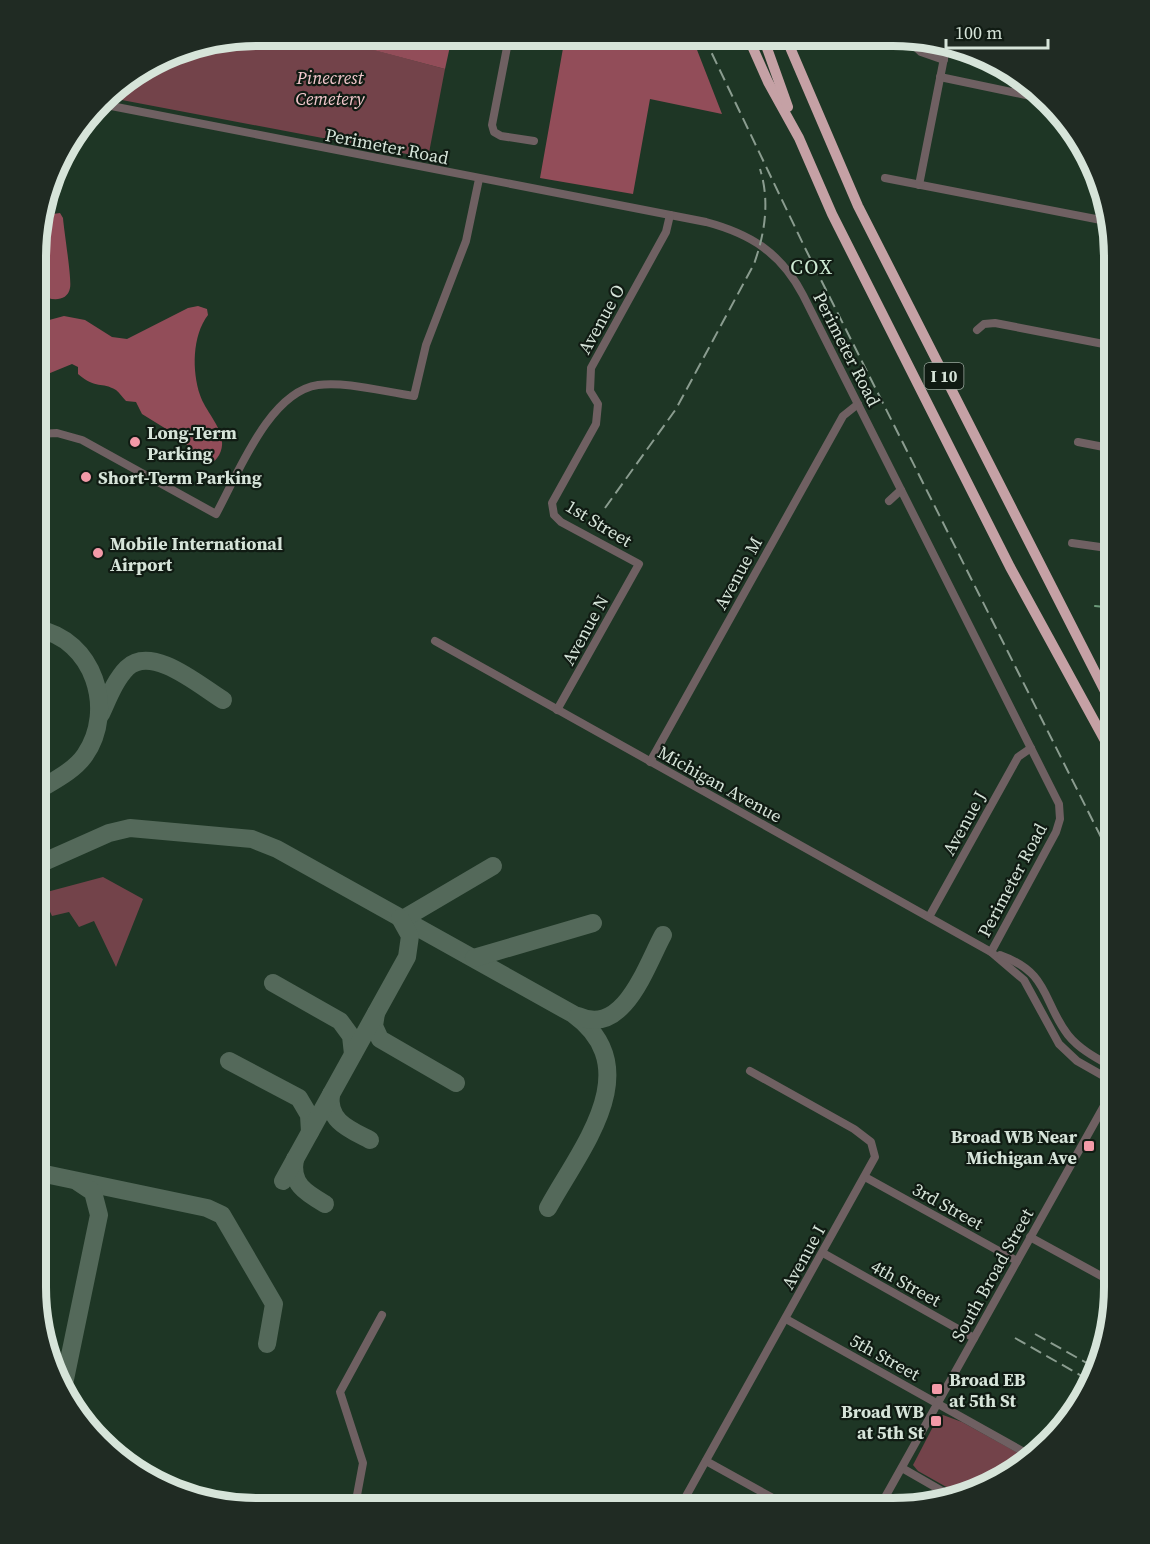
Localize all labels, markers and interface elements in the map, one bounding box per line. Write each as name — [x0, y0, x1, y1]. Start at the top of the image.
scale bar — [946, 12, 1048, 50]
text: 100 m — [955, 20, 1002, 45]
park label: Pinecrest Cemetery — [295, 65, 365, 111]
street label: Perimeter Road — [323, 122, 451, 170]
district label: COX — [790, 253, 834, 281]
street label: Avenue O — [572, 280, 630, 358]
street label: Perimeter Road — [807, 287, 887, 411]
road number: I 10 — [924, 363, 964, 389]
place label: Long-Term Parking — [147, 420, 237, 466]
marker: Long-Term Parking — [128, 435, 142, 449]
place label: Short-Term Parking — [98, 465, 262, 490]
marker: Short-Term Parking — [79, 470, 93, 484]
street label: 1st Street — [561, 493, 637, 553]
place label: Mobile International Airport — [110, 531, 283, 577]
street label: Avenue M — [708, 532, 768, 614]
marker: Mobile International Airport — [91, 546, 105, 560]
street label: Avenue N — [556, 590, 614, 670]
street label: Michigan Avenue — [653, 739, 787, 829]
street label: Avenue J — [936, 786, 992, 860]
street label: Perimeter Road — [972, 819, 1052, 941]
place label: Broad WB Near Michigan Ave — [951, 1124, 1078, 1170]
marker: Broad WB Near Michigan Ave — [1082, 1139, 1096, 1153]
street label: 3rd Street — [908, 1176, 988, 1236]
street label: South Broad Street — [945, 1204, 1039, 1346]
street label: Avenue I — [775, 1220, 831, 1294]
street label: 4th Street — [867, 1254, 946, 1313]
street label: 5th Street — [846, 1328, 925, 1387]
place label: Broad EB at 5th St — [949, 1367, 1026, 1413]
marker: Broad EB at 5th St — [930, 1382, 944, 1396]
place label: Broad WB at 5th St — [841, 1399, 925, 1445]
marker: Broad WB at 5th St — [929, 1414, 943, 1428]

